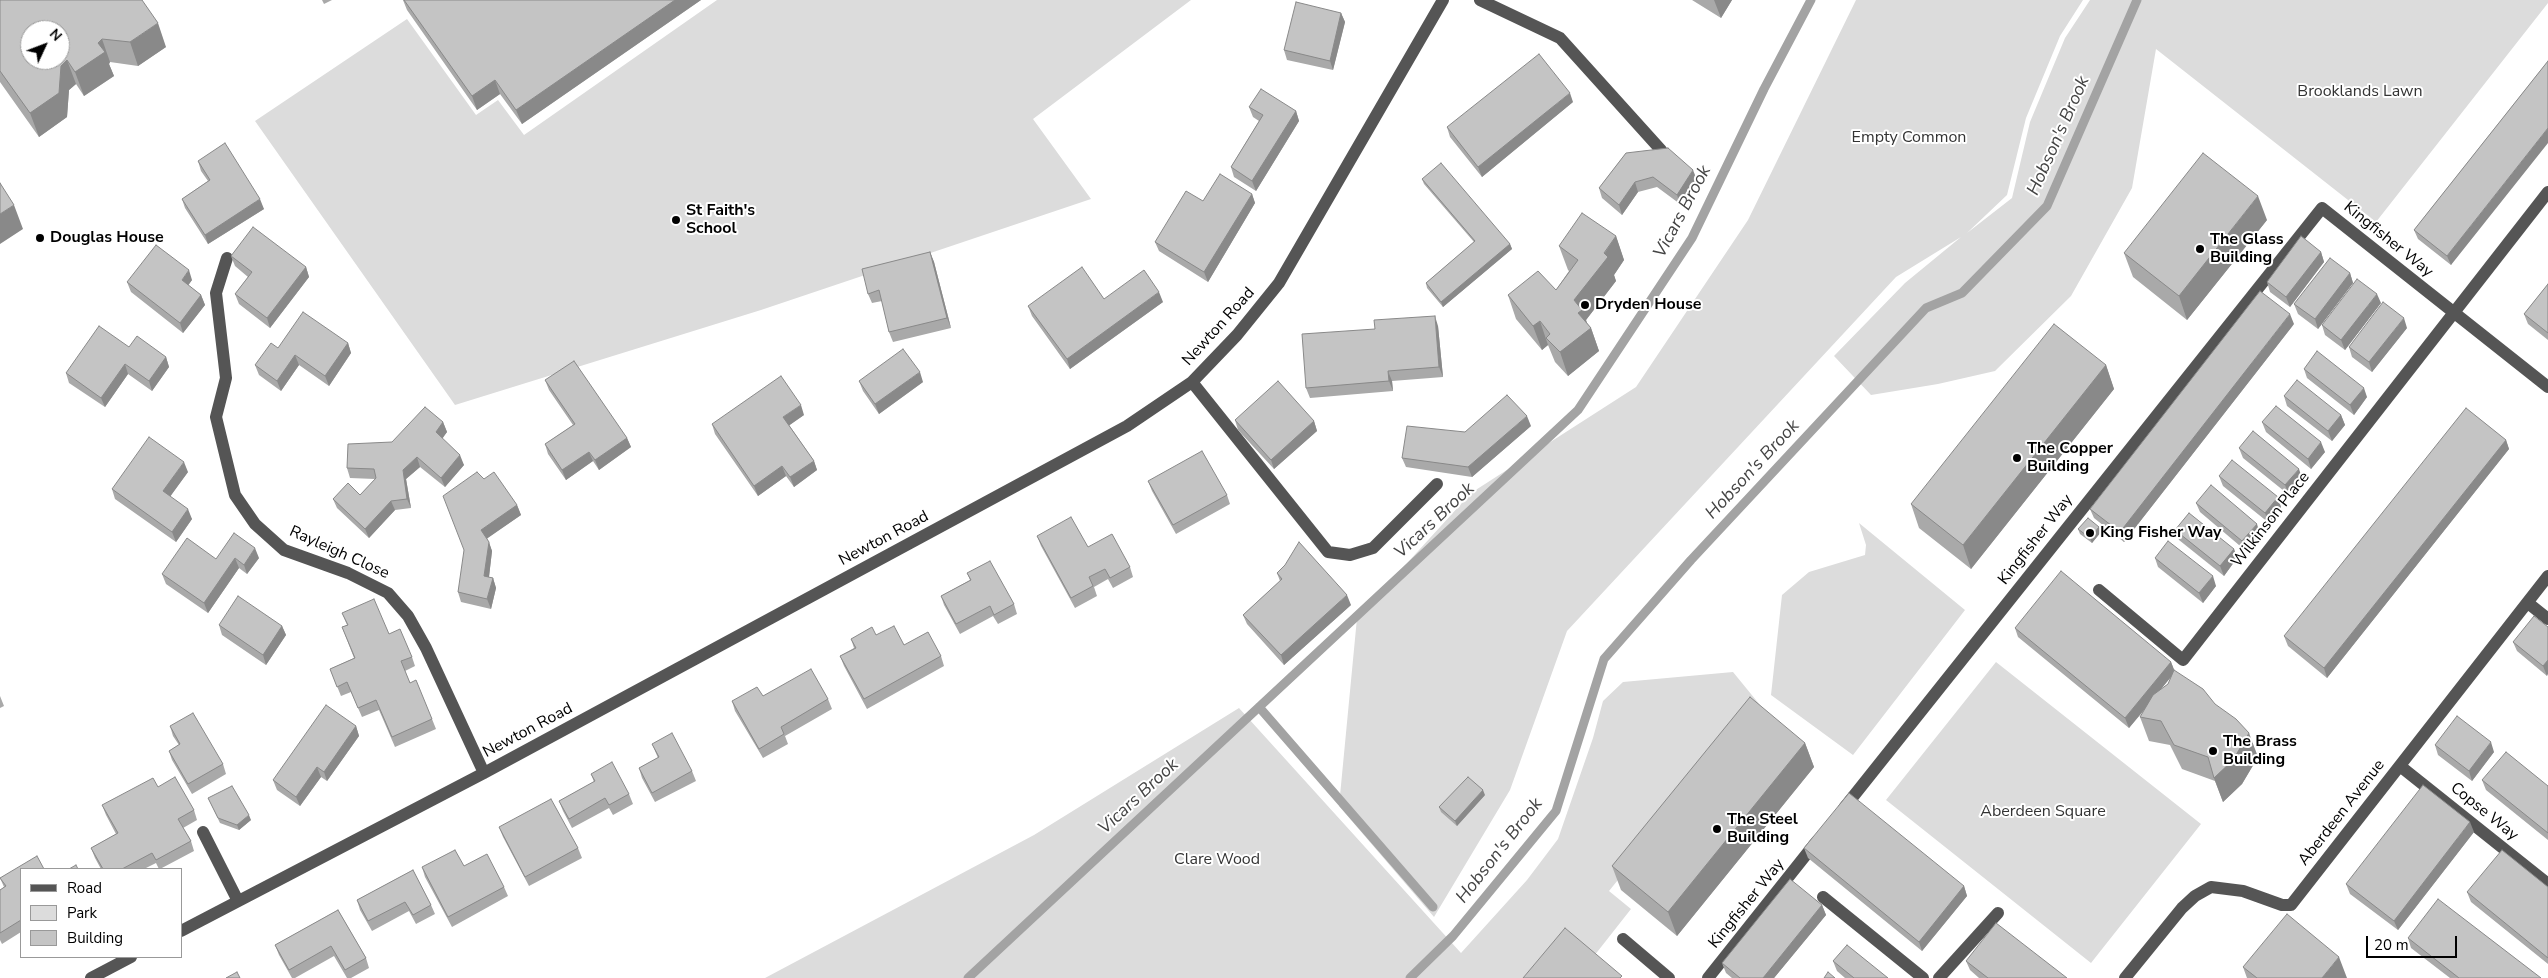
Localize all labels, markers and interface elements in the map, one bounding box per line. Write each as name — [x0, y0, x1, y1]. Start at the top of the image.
north arrow — [20, 20, 70, 70]
text: N — [45, 25, 66, 45]
water label: Hobson's Brook — [2023, 73, 2095, 199]
park label: Brooklands Lawn — [2297, 82, 2423, 102]
park label: Empty Common — [1852, 128, 1966, 148]
water label: Vicars Brook — [1650, 162, 1716, 262]
street label: Kingfisher Way — [2339, 198, 2437, 282]
place label: St Faith's School — [686, 201, 755, 239]
marker: St Faith's School — [670, 214, 682, 226]
place label: Douglas House — [50, 228, 164, 248]
place label: The Glass Building — [2210, 230, 2284, 268]
marker: Douglas House — [34, 232, 46, 244]
marker: The Glass Building — [2194, 243, 2206, 255]
street label: Newton Road — [1179, 284, 1259, 370]
place label: Dryden House — [1595, 295, 1701, 315]
marker: Dryden House — [1579, 299, 1591, 311]
water label: Hobson's Brook — [1701, 416, 1805, 524]
place label: The Copper Building — [2027, 439, 2113, 477]
marker: The Copper Building — [2011, 452, 2023, 464]
street label: Wilkinson Place — [2228, 468, 2314, 572]
water label: Vicars Brook — [1391, 478, 1479, 564]
street label: Kingfisher Way — [1995, 491, 2077, 589]
street label: Newton Road — [836, 507, 932, 571]
street label: Rayleigh Close — [286, 522, 392, 584]
place label: King Fisher Way — [2100, 523, 2221, 543]
marker: King Fisher Way — [2084, 527, 2096, 539]
street label: Newton Road — [480, 699, 576, 763]
place label: The Brass Building — [2223, 732, 2297, 770]
marker: The Brass Building — [2207, 745, 2219, 757]
water label: Vicars Brook — [1095, 754, 1183, 840]
street label: Aberdeen Avenue — [2295, 756, 2389, 870]
street label: Copse Way — [2446, 779, 2522, 845]
water label: Hobson's Brook — [1452, 794, 1548, 908]
park label: Aberdeen Square — [1980, 802, 2106, 822]
place label: The Steel Building — [1727, 810, 1798, 848]
marker: The Steel Building — [1711, 823, 1723, 835]
park label: Clare Wood — [1174, 850, 1260, 870]
street label: Kingfisher Way — [1705, 855, 1789, 953]
legend — [20, 868, 182, 958]
text: Road — [67, 878, 102, 898]
text: Park — [67, 903, 97, 923]
scale bar — [2368, 926, 2459, 958]
text: Building — [67, 928, 123, 948]
text: 20 m — [2374, 935, 2409, 955]

